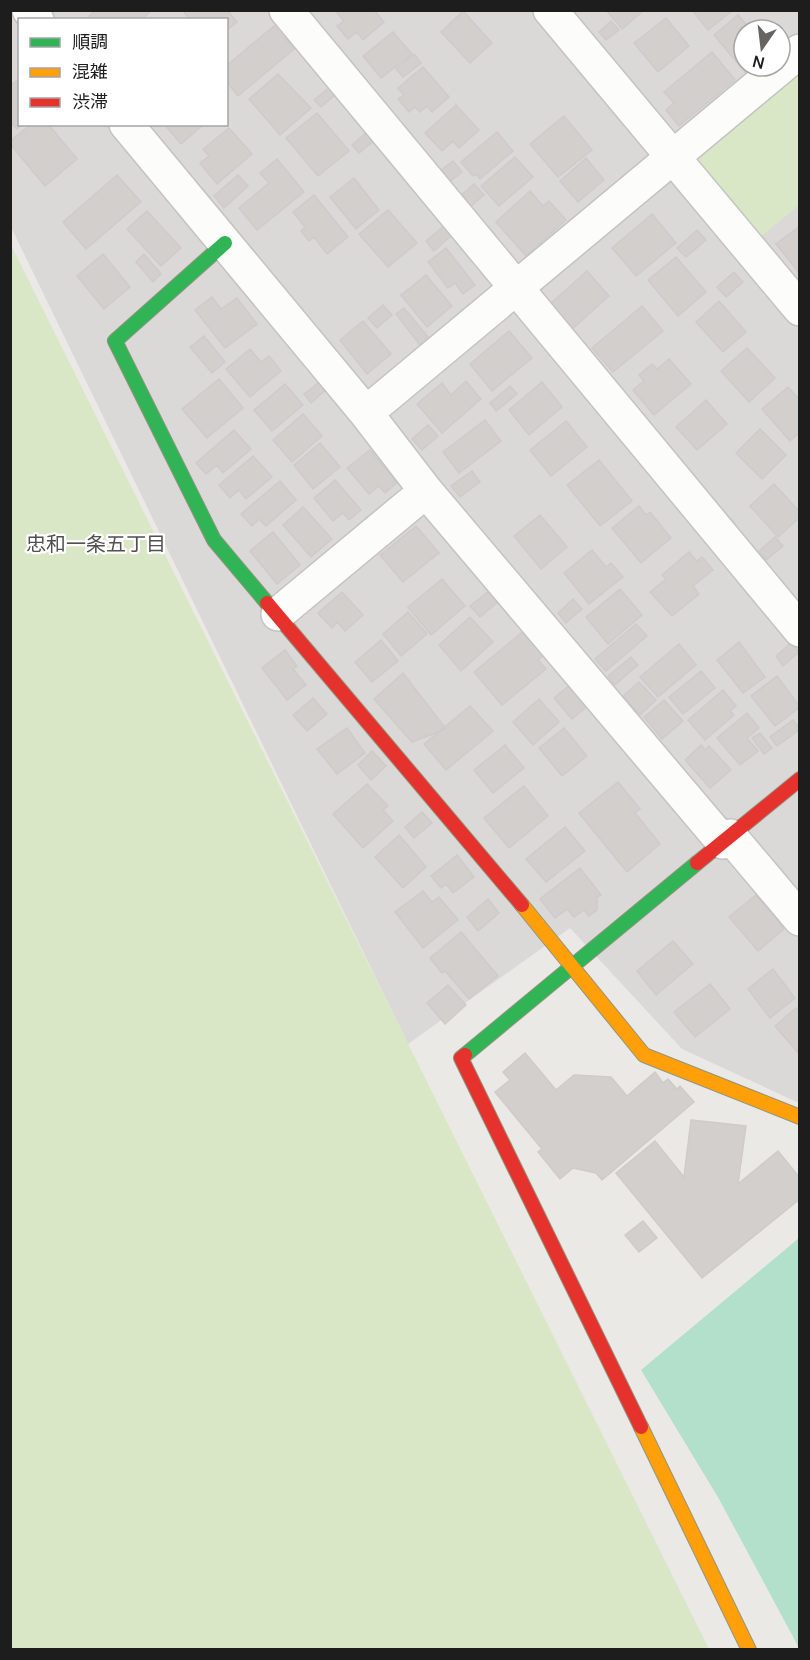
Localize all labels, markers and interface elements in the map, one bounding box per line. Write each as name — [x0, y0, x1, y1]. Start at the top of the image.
legend — [18, 18, 228, 126]
north arrow — [732, 18, 792, 78]
text: 順調 — [72, 29, 108, 53]
text: N — [750, 50, 767, 75]
text: 混雑 — [72, 59, 108, 83]
text: 渋滞 — [72, 89, 108, 113]
district label: 忠和一条五丁目 — [26, 530, 166, 557]

